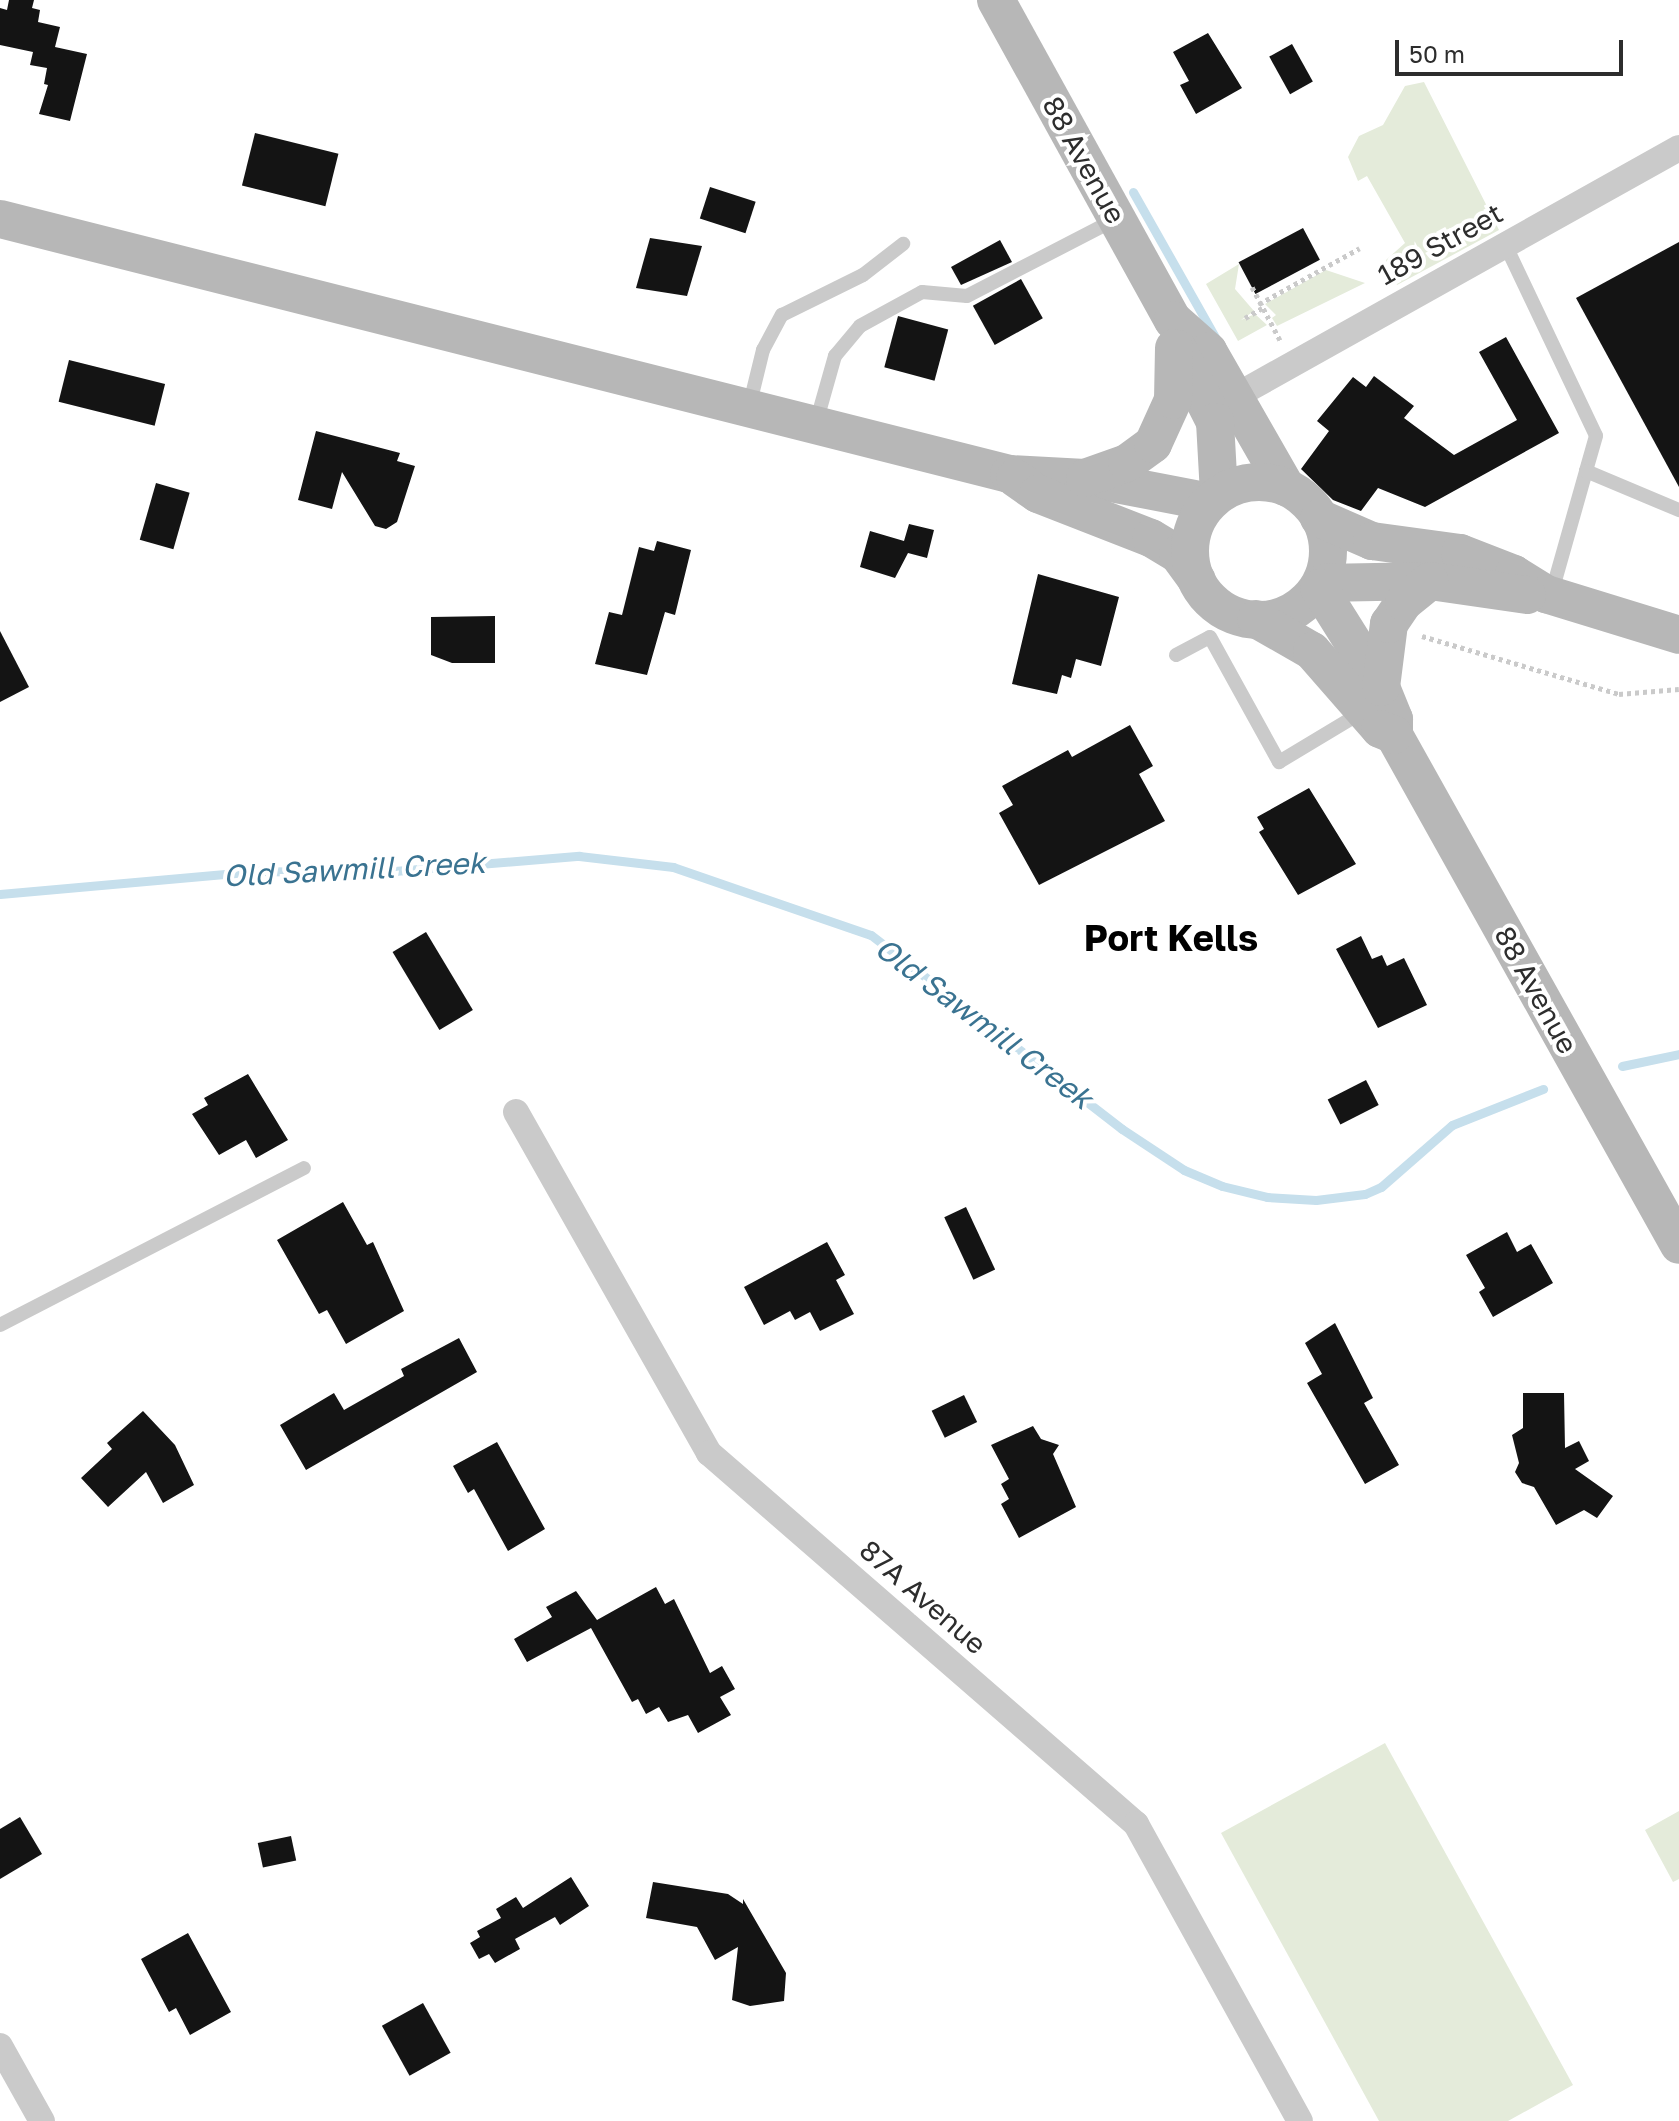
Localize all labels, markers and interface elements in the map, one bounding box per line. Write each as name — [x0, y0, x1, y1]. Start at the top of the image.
scale bar — [1399, 24, 1627, 74]
text: 50 m — [1409, 39, 1465, 68]
street label: 88 Avenue — [1035, 91, 1133, 229]
street label: 189 Street — [1372, 196, 1508, 292]
water label: Old Sawmill Creek — [222, 844, 486, 894]
district label: Port Kells — [1084, 916, 1258, 960]
street label: 88 Avenue — [1487, 921, 1585, 1059]
water label: Old Sawmill Creek — [868, 930, 1100, 1116]
street label: 87A Avenue — [853, 1533, 993, 1661]

